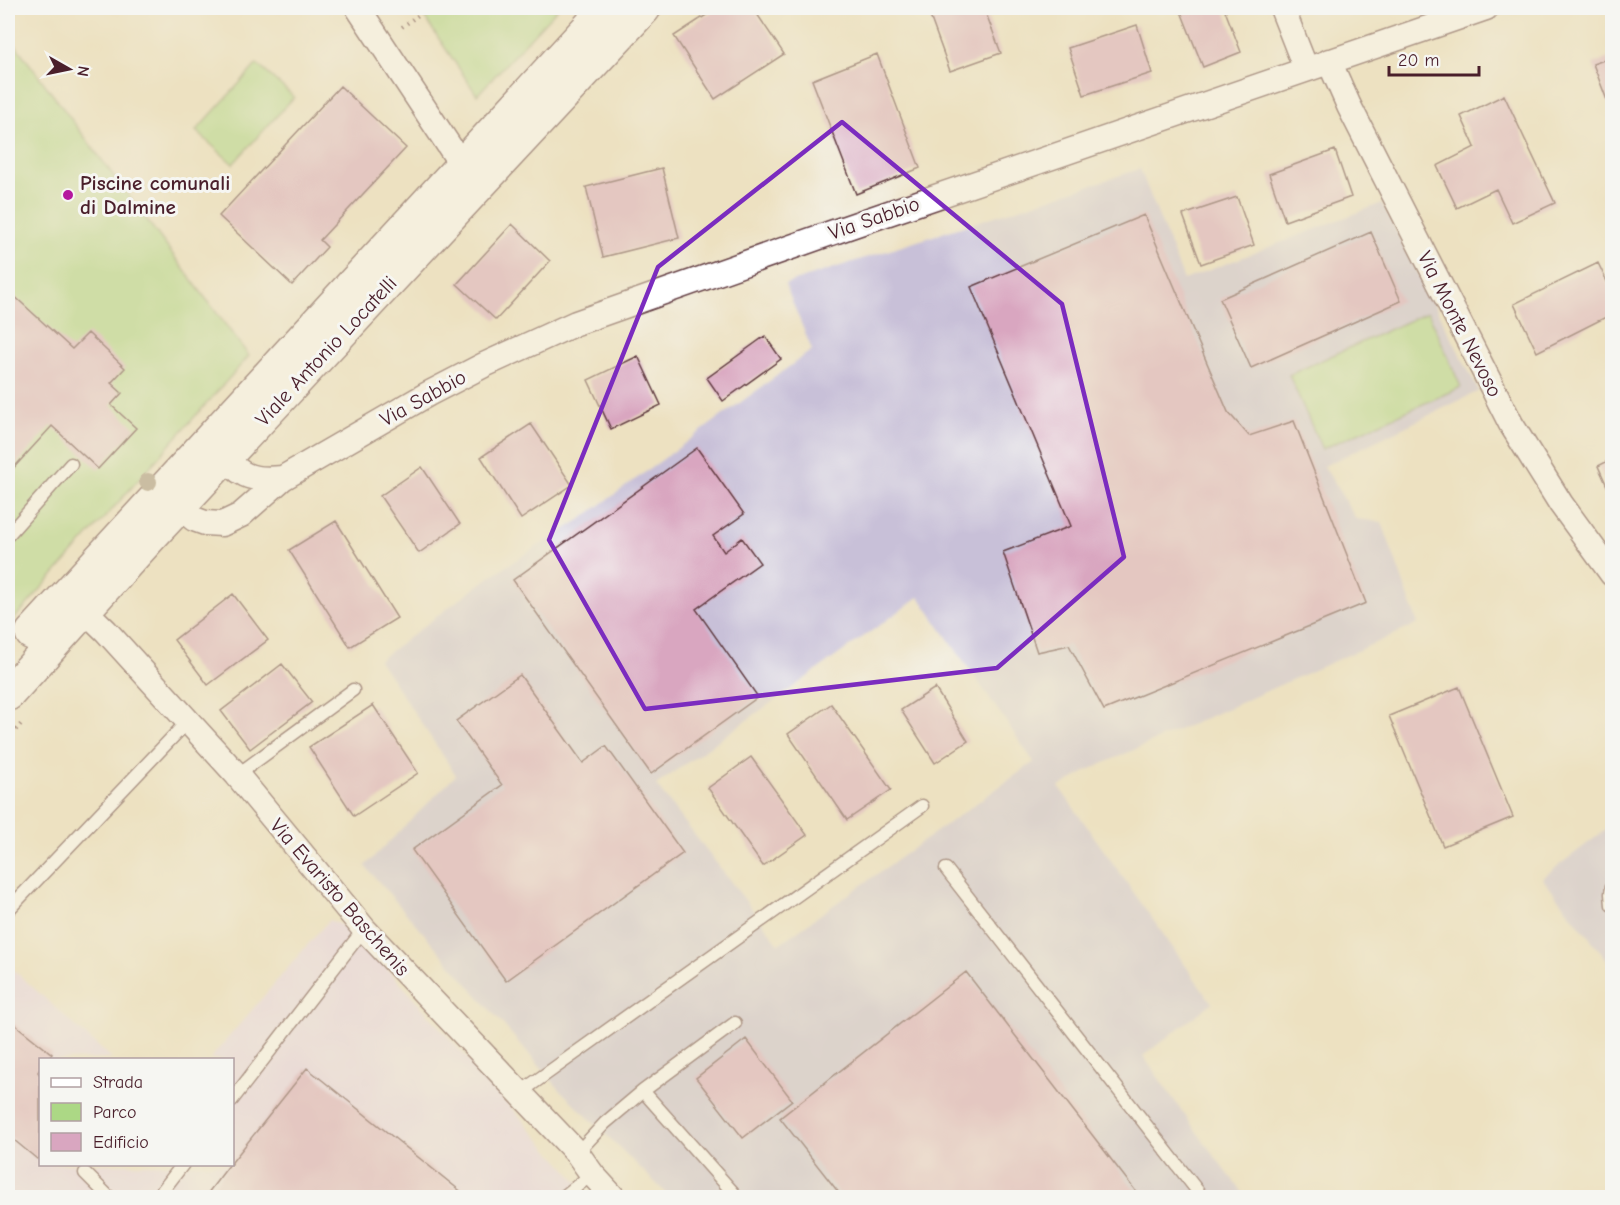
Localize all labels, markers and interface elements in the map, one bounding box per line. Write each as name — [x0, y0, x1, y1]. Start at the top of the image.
north arrow — [39, 39, 99, 99]
scale bar — [1389, 39, 1479, 77]
text: 20 m — [1398, 50, 1439, 71]
text: N — [73, 65, 93, 78]
place label: Piscine comunali di Dalmine — [80, 171, 230, 219]
marker: Piscine comunali di Dalmine — [61, 188, 75, 202]
street label: Via Sabbio — [825, 191, 923, 245]
street label: Via Monte Nevoso — [1413, 247, 1507, 401]
street label: Viale Antonio Locatelli — [250, 271, 402, 431]
street label: Via Sabbio — [376, 365, 470, 431]
street label: Via Evaristo Baschenis — [265, 813, 415, 981]
legend — [39, 1058, 234, 1166]
text: Strada — [93, 1072, 143, 1093]
text: Parco — [93, 1102, 136, 1123]
text: Edificio — [93, 1132, 149, 1153]

